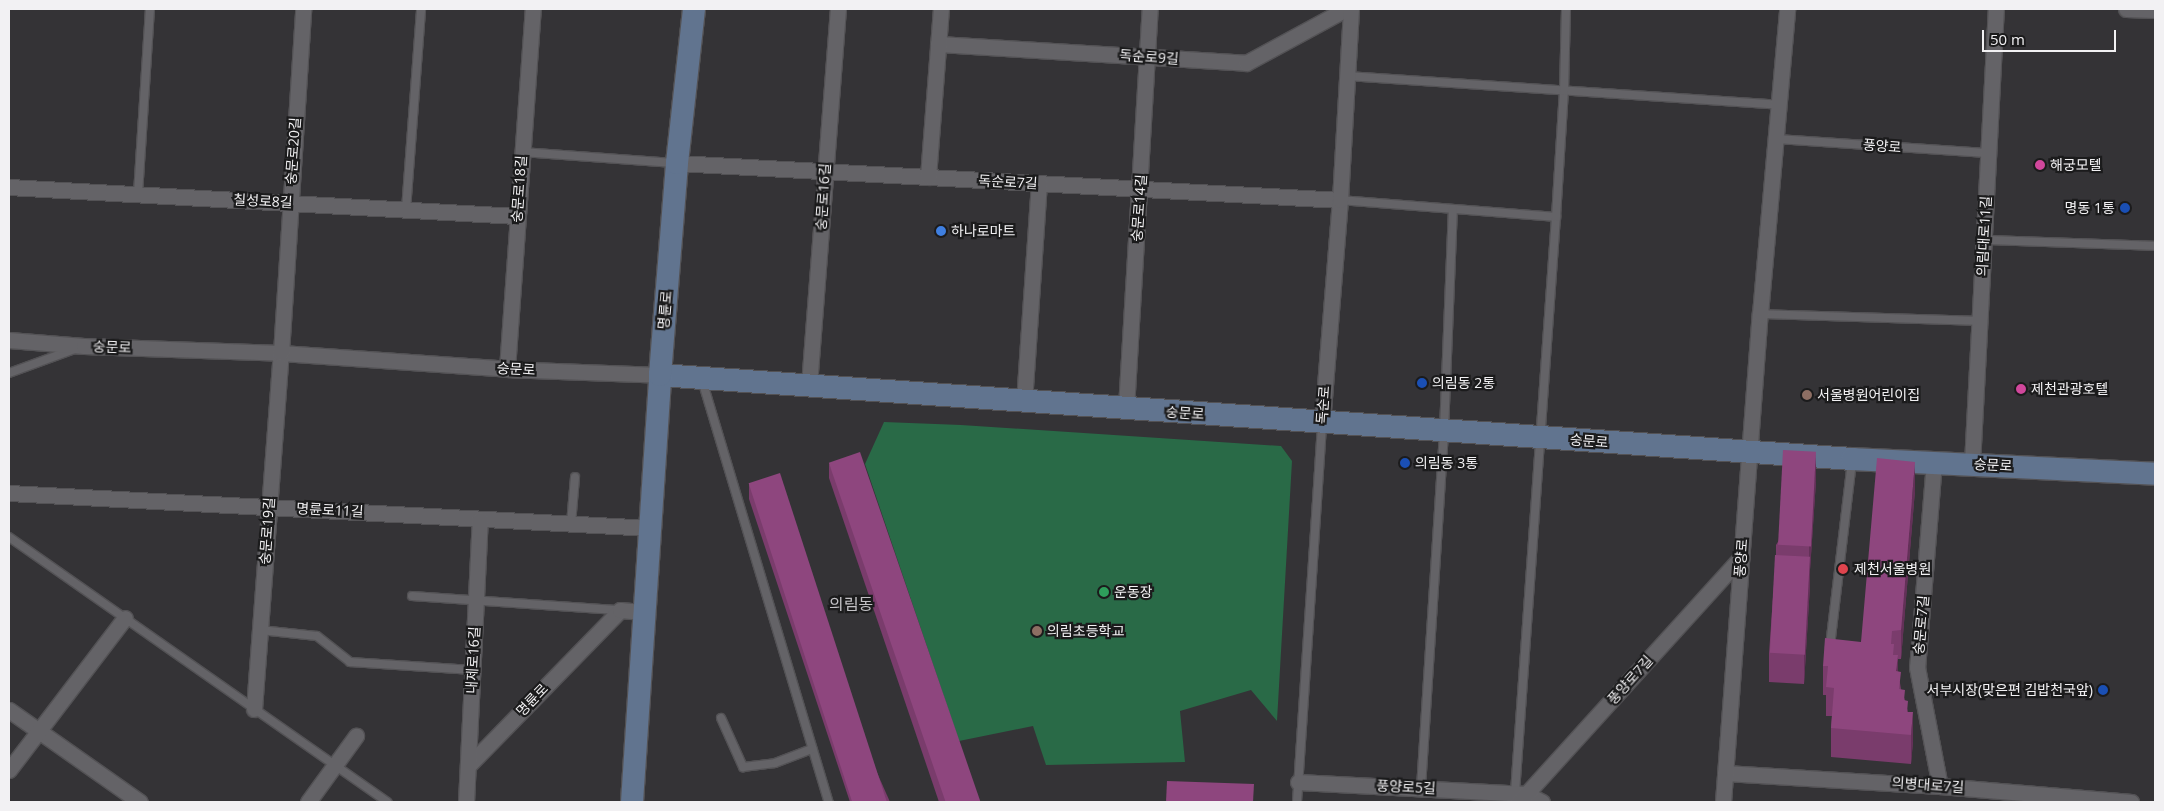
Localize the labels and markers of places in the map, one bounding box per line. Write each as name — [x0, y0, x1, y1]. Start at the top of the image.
place label: 해궁모텔 — [2050, 157, 2102, 173]
marker: 해궁모텔 — [2034, 159, 2046, 171]
place label: 명동 1통 — [2065, 200, 2115, 216]
marker: 명동 1통 — [2119, 202, 2131, 214]
place label: 하나로마트 — [951, 223, 1015, 239]
marker: 하나로마트 — [935, 225, 947, 237]
place label: 의림동 2통 — [1432, 375, 1495, 391]
marker: 의림동 2통 — [1416, 377, 1428, 389]
place label: 제천관광호텔 — [2031, 381, 2108, 397]
marker: 제천관광호텔 — [2015, 383, 2027, 395]
place label: 서울병원어린이집 — [1817, 387, 1920, 403]
marker: 서울병원어린이집 — [1801, 389, 1813, 401]
place label: 의림동 3통 — [1415, 455, 1478, 471]
marker: 의림동 3통 — [1399, 457, 1411, 469]
place label: 제천서울병원 — [1854, 561, 1931, 577]
marker: 제천서울병원 — [1836, 562, 1850, 576]
place label: 운동장 — [1114, 584, 1153, 600]
marker: 운동장 — [1098, 586, 1110, 598]
place label: 의림초등학교 — [1047, 623, 1124, 639]
marker: 의림초등학교 — [1031, 625, 1043, 637]
place label: 서부시장(맞은편 김밥천국앞) — [1927, 682, 2093, 698]
marker: 서부시장(맞은편 김밥천국앞) — [2097, 684, 2109, 696]

